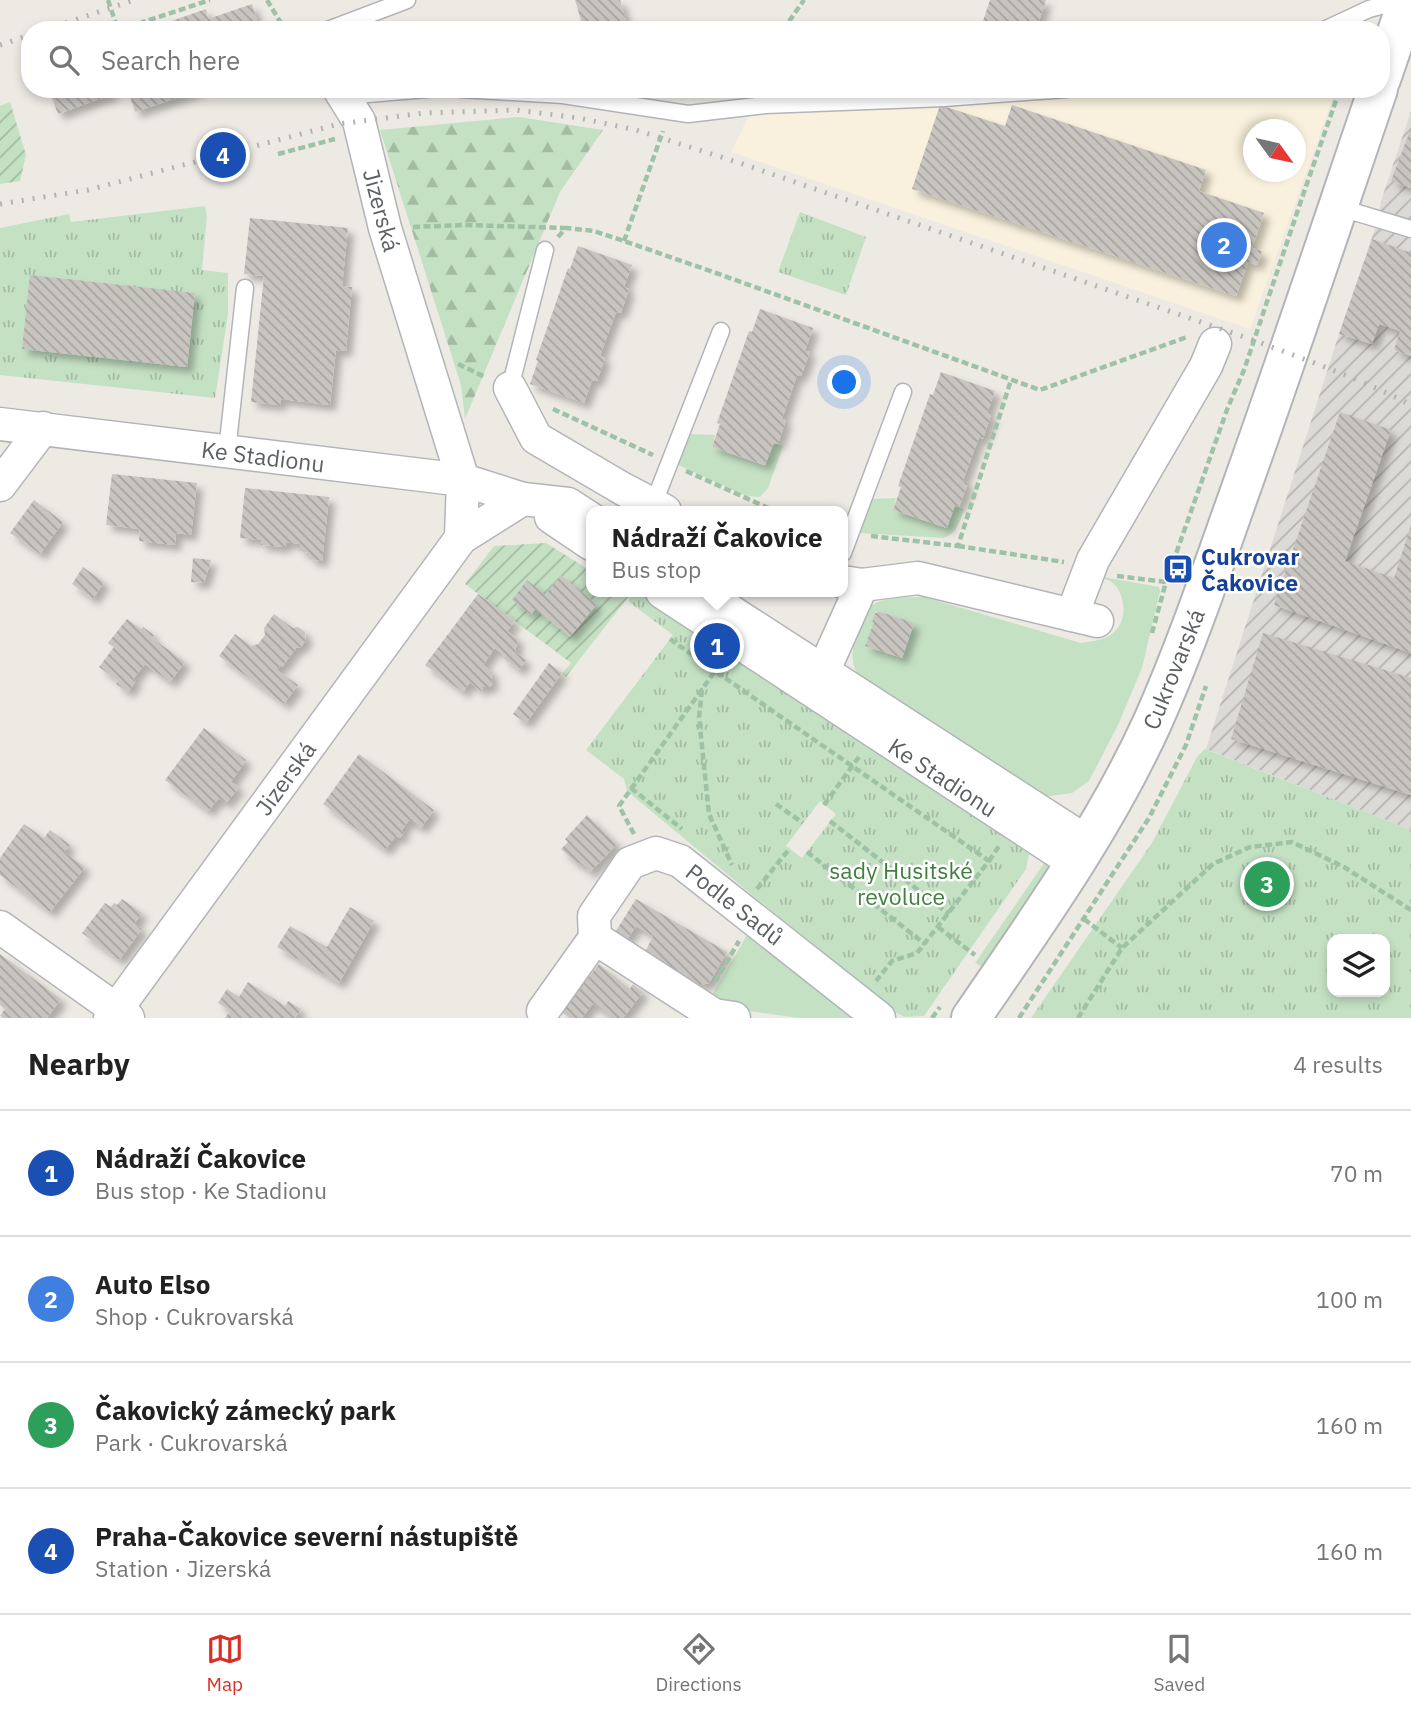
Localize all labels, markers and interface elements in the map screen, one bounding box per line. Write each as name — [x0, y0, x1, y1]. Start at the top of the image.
search box — [21, 21, 1390, 98]
icon: search — [45, 41, 83, 79]
text: Search here — [101, 43, 240, 77]
north arrow — [1243, 119, 1306, 182]
pin: 4 — [200, 129, 246, 181]
street label: Jizerská — [357, 165, 407, 255]
pin: 2 — [1201, 219, 1247, 271]
your location — [827, 365, 861, 399]
street label: Ke Stadionu — [200, 434, 326, 478]
popup — [586, 506, 848, 597]
text: Nádraží Čakovice — [611, 520, 823, 554]
place label: Cukrovar Čakovice — [1201, 541, 1299, 597]
bus stop icon: Cukrovar Čakovice — [1161, 552, 1195, 586]
text: Bus stop — [611, 554, 701, 584]
street label: Cukrovarská — [1135, 604, 1211, 734]
pin: 1 — [694, 620, 740, 672]
street label: Ke Stadionu — [883, 731, 1003, 823]
street label: Jizerská — [248, 735, 322, 821]
park label: sady Husitské revoluce — [829, 855, 973, 911]
street label: Podle Sadů — [680, 856, 790, 952]
pin: 3 — [1244, 858, 1290, 910]
map controls — [1327, 934, 1390, 997]
button: layers — [1327, 934, 1390, 997]
text: Nearby — [28, 1044, 130, 1083]
text: 4 results — [1293, 1049, 1383, 1079]
text: Nádraží Čakovice — [95, 1141, 306, 1175]
text: 1 — [44, 1158, 58, 1188]
text: 70 m — [1330, 1158, 1383, 1188]
text: Bus stop · Ke Stadionu — [95, 1175, 327, 1205]
text: Auto Elso — [95, 1267, 210, 1301]
text: 2 — [44, 1284, 58, 1314]
text: 100 m — [1316, 1284, 1383, 1314]
text: Shop · Cukrovarská — [95, 1301, 294, 1331]
text: Čakovický zámecký park — [95, 1393, 396, 1427]
text: 3 — [44, 1410, 58, 1440]
text: 160 m — [1316, 1410, 1383, 1440]
text: Park · Cukrovarská — [95, 1427, 288, 1457]
text: Praha-Čakovice severní nástupiště — [95, 1519, 518, 1553]
text: 4 — [44, 1536, 58, 1566]
text: 160 m — [1316, 1536, 1383, 1566]
text: Station · Jizerská — [95, 1553, 271, 1583]
tab: Map — [206, 1630, 244, 1696]
tab: Directions — [655, 1630, 742, 1696]
tab: Saved — [1154, 1630, 1205, 1696]

